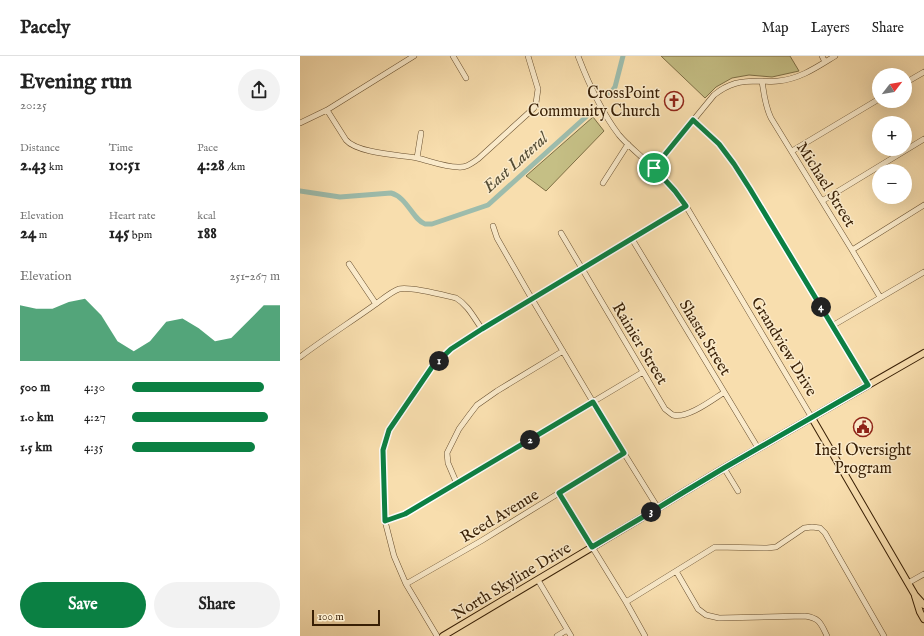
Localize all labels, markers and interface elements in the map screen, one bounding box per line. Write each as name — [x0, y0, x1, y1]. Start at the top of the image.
text: Pacely — [20, 16, 70, 40]
text: Map — [762, 19, 789, 37]
text: Layers — [811, 19, 850, 37]
text: Share — [872, 19, 904, 37]
text: Evening run — [20, 68, 132, 96]
north arrow — [872, 68, 912, 108]
map controls — [872, 68, 912, 204]
button: share — [238, 69, 280, 111]
place label: CrossPoint Community Church — [528, 84, 661, 122]
church icon: CrossPoint Community Church — [663, 90, 685, 112]
text: 20:25 — [20, 97, 47, 114]
button: + — [872, 116, 912, 156]
water label: East Lateral — [479, 127, 554, 198]
street label: Michael Street — [791, 139, 860, 232]
text: Distance — [20, 141, 60, 155]
text: Time — [109, 141, 133, 155]
text: Pace — [197, 141, 218, 155]
pin — [637, 151, 671, 185]
text: 2.43 — [20, 155, 46, 176]
text: 10:51 — [109, 155, 140, 176]
text: 4:28 — [197, 155, 225, 176]
icon: arrive — [643, 157, 665, 179]
text: km — [46, 160, 63, 174]
text: /km — [225, 160, 245, 174]
button: − — [872, 164, 912, 204]
text: Elevation — [20, 209, 64, 223]
text: Heart rate — [109, 209, 156, 223]
text: kcal — [197, 209, 216, 223]
text: 24 — [20, 223, 36, 244]
text: 145 — [109, 223, 129, 244]
text: 188 — [197, 223, 217, 244]
text: m — [36, 228, 47, 242]
text: bpm — [129, 228, 152, 242]
text: Elevation — [20, 268, 72, 285]
text: 251–267 m — [229, 268, 280, 285]
street label: Grandview Drive — [746, 294, 821, 400]
street label: Shasta Street — [674, 296, 735, 380]
pin: 4 — [811, 297, 831, 317]
street label: Rainier Street — [607, 299, 672, 389]
text: 4 — [818, 300, 824, 314]
pin: 1 — [429, 351, 449, 371]
text: 1 — [437, 354, 441, 368]
text: 500 m — [20, 379, 50, 396]
text: 4:30 — [84, 379, 105, 396]
text: 1.0 km — [20, 409, 54, 426]
text: 4:27 — [84, 409, 106, 426]
public building icon: Inel Oversight Program — [852, 416, 874, 438]
pin: 2 — [520, 430, 540, 450]
text: 2 — [527, 433, 533, 447]
text: 1.5 km — [20, 439, 52, 456]
text: 4:35 — [84, 439, 103, 456]
place label: Inel Oversight Program — [815, 441, 912, 479]
street label: Reed Avenue — [457, 486, 543, 548]
pin: 3 — [641, 502, 661, 522]
text: 3 — [649, 505, 653, 519]
street label: North Skyline Drive — [449, 538, 575, 625]
button: Save — [20, 582, 146, 628]
button: Share — [154, 582, 280, 628]
scale bar — [312, 608, 380, 627]
text: 100 m — [318, 610, 344, 624]

